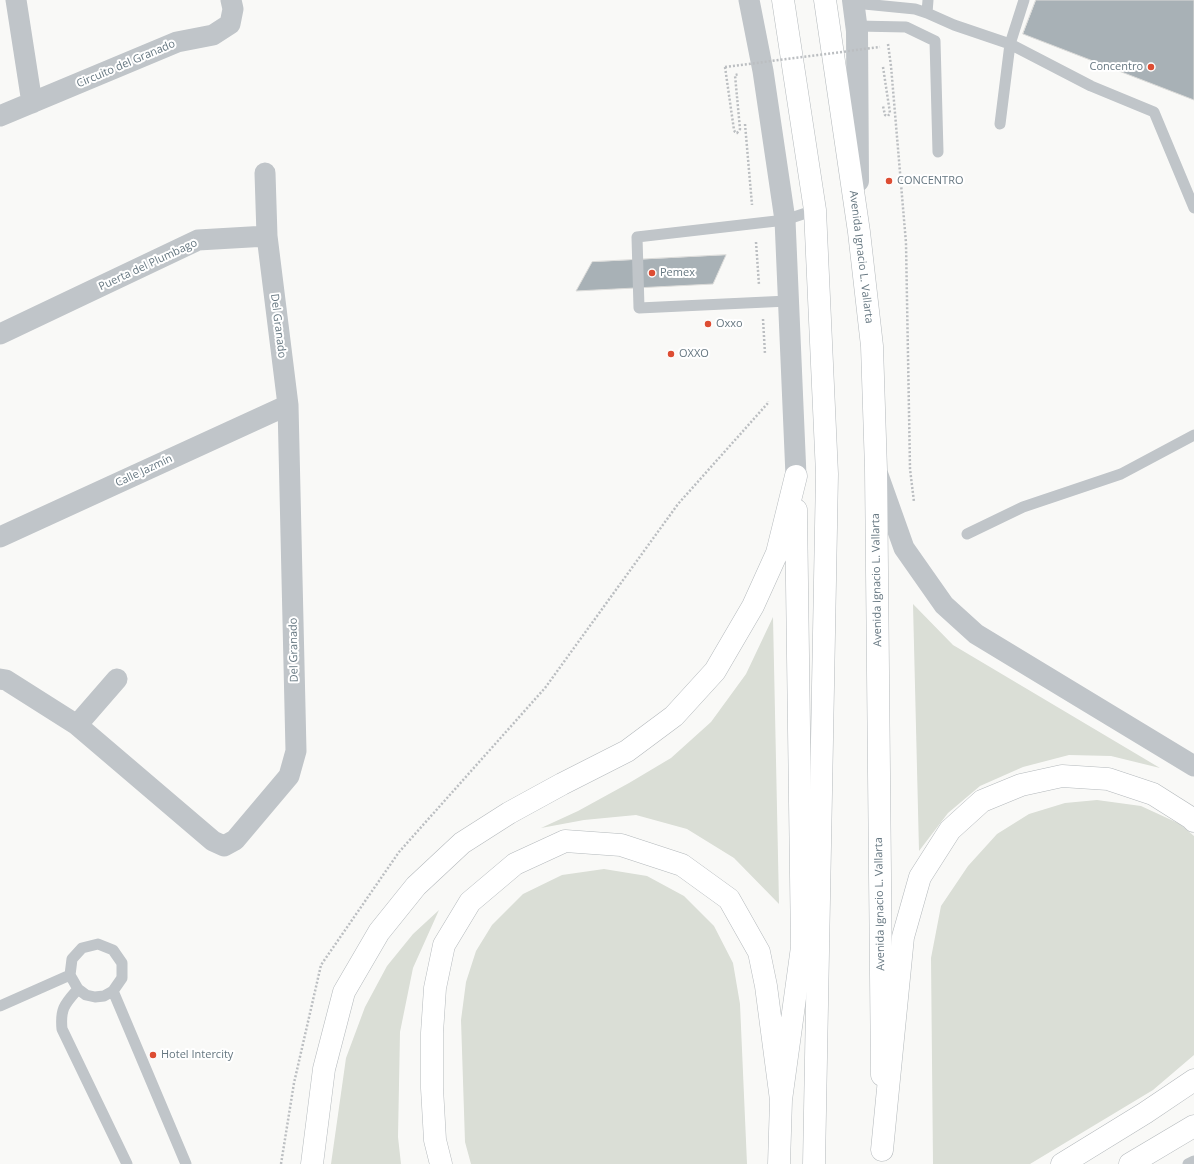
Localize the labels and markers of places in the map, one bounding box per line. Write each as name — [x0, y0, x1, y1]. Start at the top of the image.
place label: Concentro — [1089, 60, 1143, 74]
marker: Concentro — [1146, 62, 1156, 72]
place label: CONCENTRO — [897, 174, 963, 188]
marker: CONCENTRO — [884, 176, 894, 186]
place label: Pemex — [660, 266, 695, 280]
marker: Pemex — [647, 268, 657, 278]
place label: Oxxo — [716, 317, 743, 331]
marker: Oxxo — [703, 319, 713, 329]
place label: OXXO — [679, 347, 709, 361]
marker: OXXO — [666, 349, 676, 359]
place label: Hotel Intercity — [161, 1048, 233, 1062]
marker: Hotel Intercity — [148, 1050, 158, 1060]

